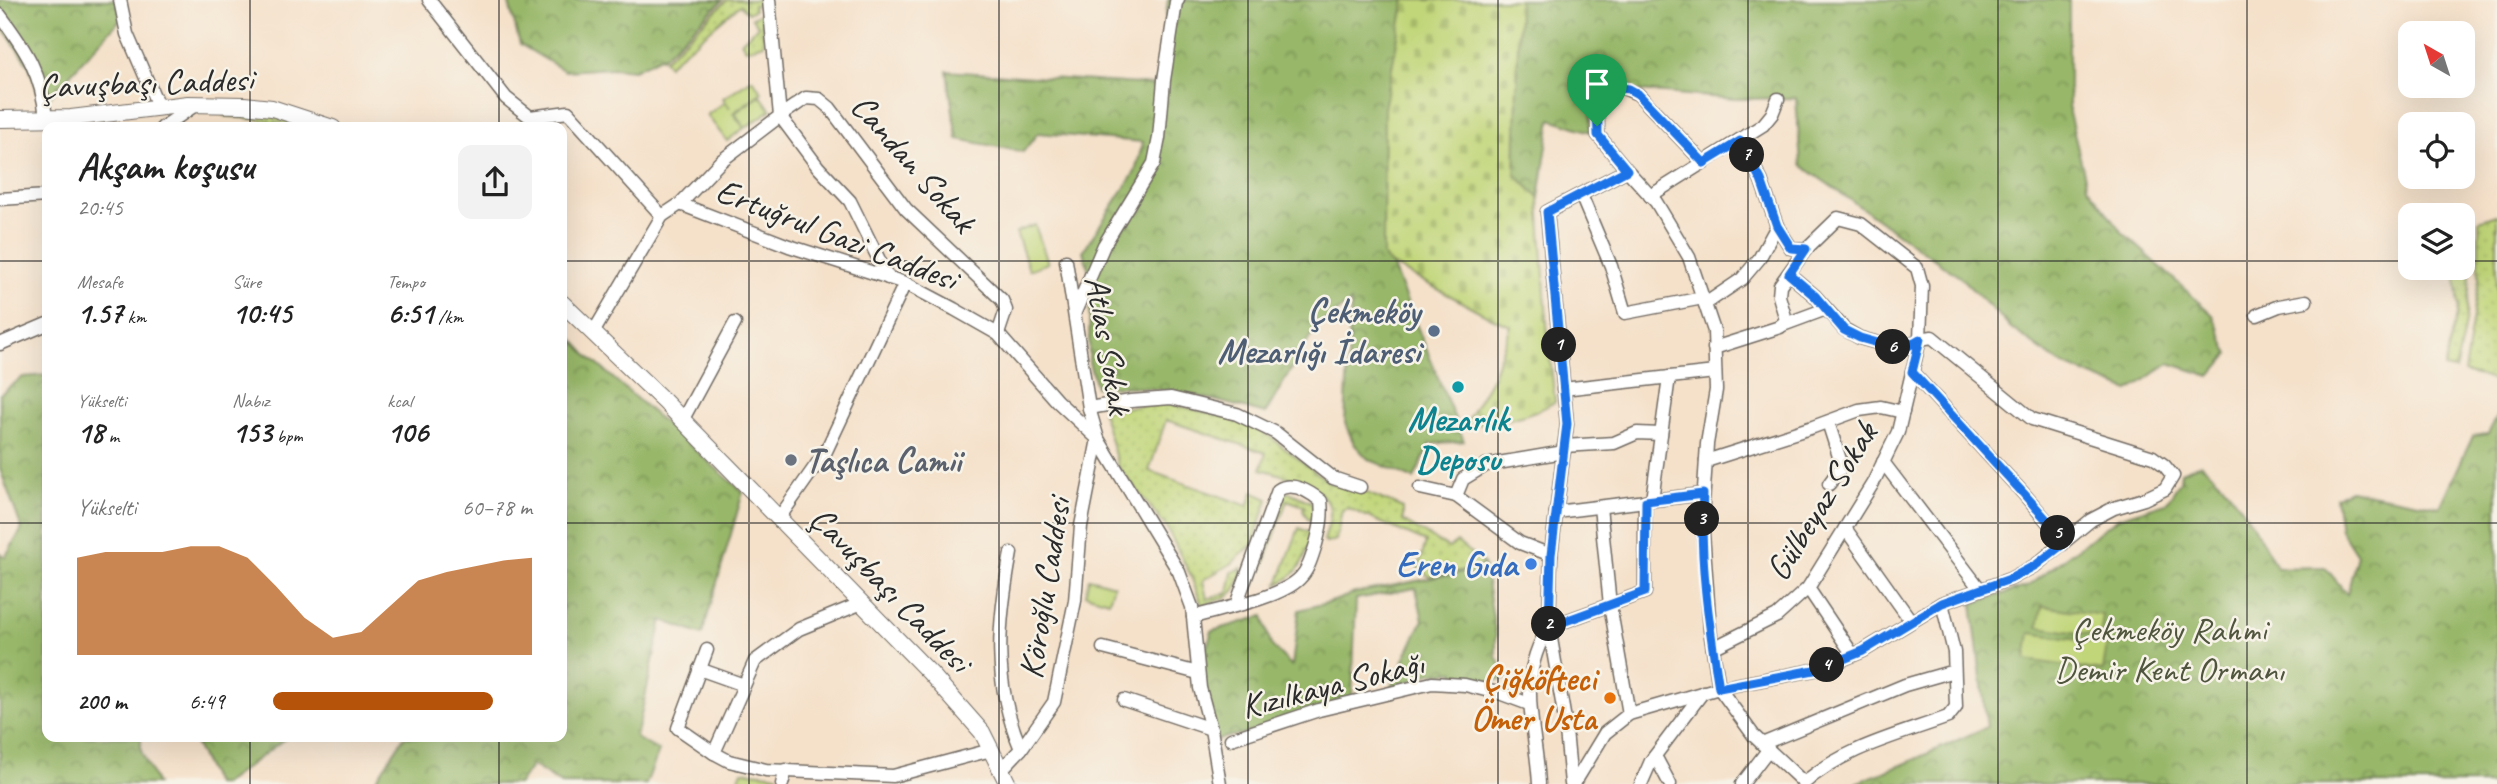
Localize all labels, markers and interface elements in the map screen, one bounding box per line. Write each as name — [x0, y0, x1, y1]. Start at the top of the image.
north arrow — [2398, 21, 2474, 98]
map controls — [2398, 21, 2475, 280]
pin — [1567, 54, 1627, 126]
street label: Çavuşbaşı Caddesi — [38, 56, 258, 109]
icon: arrive — [1578, 65, 1616, 103]
street label: Candan Sokak — [841, 84, 988, 244]
button: locate — [2398, 112, 2475, 189]
pin: 7 — [1730, 138, 1764, 172]
text: 7 — [1742, 142, 1751, 166]
text: Akşam koşusu — [77, 143, 254, 190]
button: share — [458, 145, 532, 219]
street label: Ertuğrul Gazi Caddesi — [710, 168, 968, 303]
text: 20:45 — [77, 193, 123, 222]
button: layers — [2398, 203, 2475, 280]
text: Mesafe — [77, 270, 123, 294]
text: Süre — [232, 270, 261, 294]
text: Tempo — [387, 270, 425, 294]
street label: Atlas Sokak — [1074, 272, 1143, 420]
place label: Çekmeköy Mezarlığı İdaresi — [1218, 289, 1425, 374]
text: 1.57 — [77, 294, 123, 332]
text: 10:45 — [232, 294, 291, 332]
text: 6:51 — [387, 294, 434, 332]
text: km — [123, 305, 146, 329]
text: /km — [434, 305, 463, 329]
marker: Çekmeköy Mezarlığı İdaresi — [1426, 323, 1442, 339]
pin: 1 — [1542, 328, 1576, 362]
pin: 6 — [1876, 330, 1910, 364]
text: 1 — [1554, 332, 1563, 356]
text: 6 — [1888, 334, 1897, 358]
marker: Mezarlık Deposu — [1450, 379, 1466, 395]
text: Yükselti — [77, 389, 126, 413]
text: Nabız — [232, 389, 270, 413]
text: kcal — [387, 389, 412, 413]
place label: Mezarlık Deposu — [1407, 397, 1511, 482]
street label: Gülbeyaz Sokak — [1755, 412, 1889, 589]
text: 18 — [77, 413, 104, 451]
text: 153 — [232, 413, 272, 451]
text: 106 — [387, 413, 428, 451]
text: m — [104, 424, 119, 448]
text: bpm — [272, 424, 303, 448]
place label: Taşlıca Camii — [805, 438, 965, 483]
marker: Taşlıca Camii — [783, 452, 799, 468]
street label: Köroğlu Caddesi — [1008, 490, 1082, 682]
text: Yükselti — [77, 493, 137, 522]
text: 60–78 m — [462, 493, 532, 522]
street label: Çavuşbaşı Caddesi — [800, 497, 984, 685]
pin: 3 — [1684, 502, 1720, 536]
text: 3 — [1697, 506, 1706, 530]
pin: 5 — [2040, 516, 2076, 550]
text: 5 — [2053, 520, 2062, 544]
place label: Eren Gıda — [1396, 542, 1520, 587]
marker: Eren Gıda — [1523, 556, 1539, 572]
pin: 2 — [1532, 606, 1566, 642]
park label: Çekmeköy Rahmi Demir Kent Ormanı — [2054, 607, 2285, 692]
text: 2 — [1544, 611, 1553, 635]
street label: Kızılkaya Sokağı — [1236, 640, 1429, 729]
pin: 4 — [1810, 648, 1844, 682]
text: 4 — [1822, 652, 1831, 676]
place label: Çiğköfteci Ömer Usta — [1471, 656, 1600, 741]
text: 200 m — [77, 687, 127, 716]
text: 6:49 — [189, 687, 225, 716]
marker: Çiğköfteci Ömer Usta — [1602, 690, 1618, 706]

